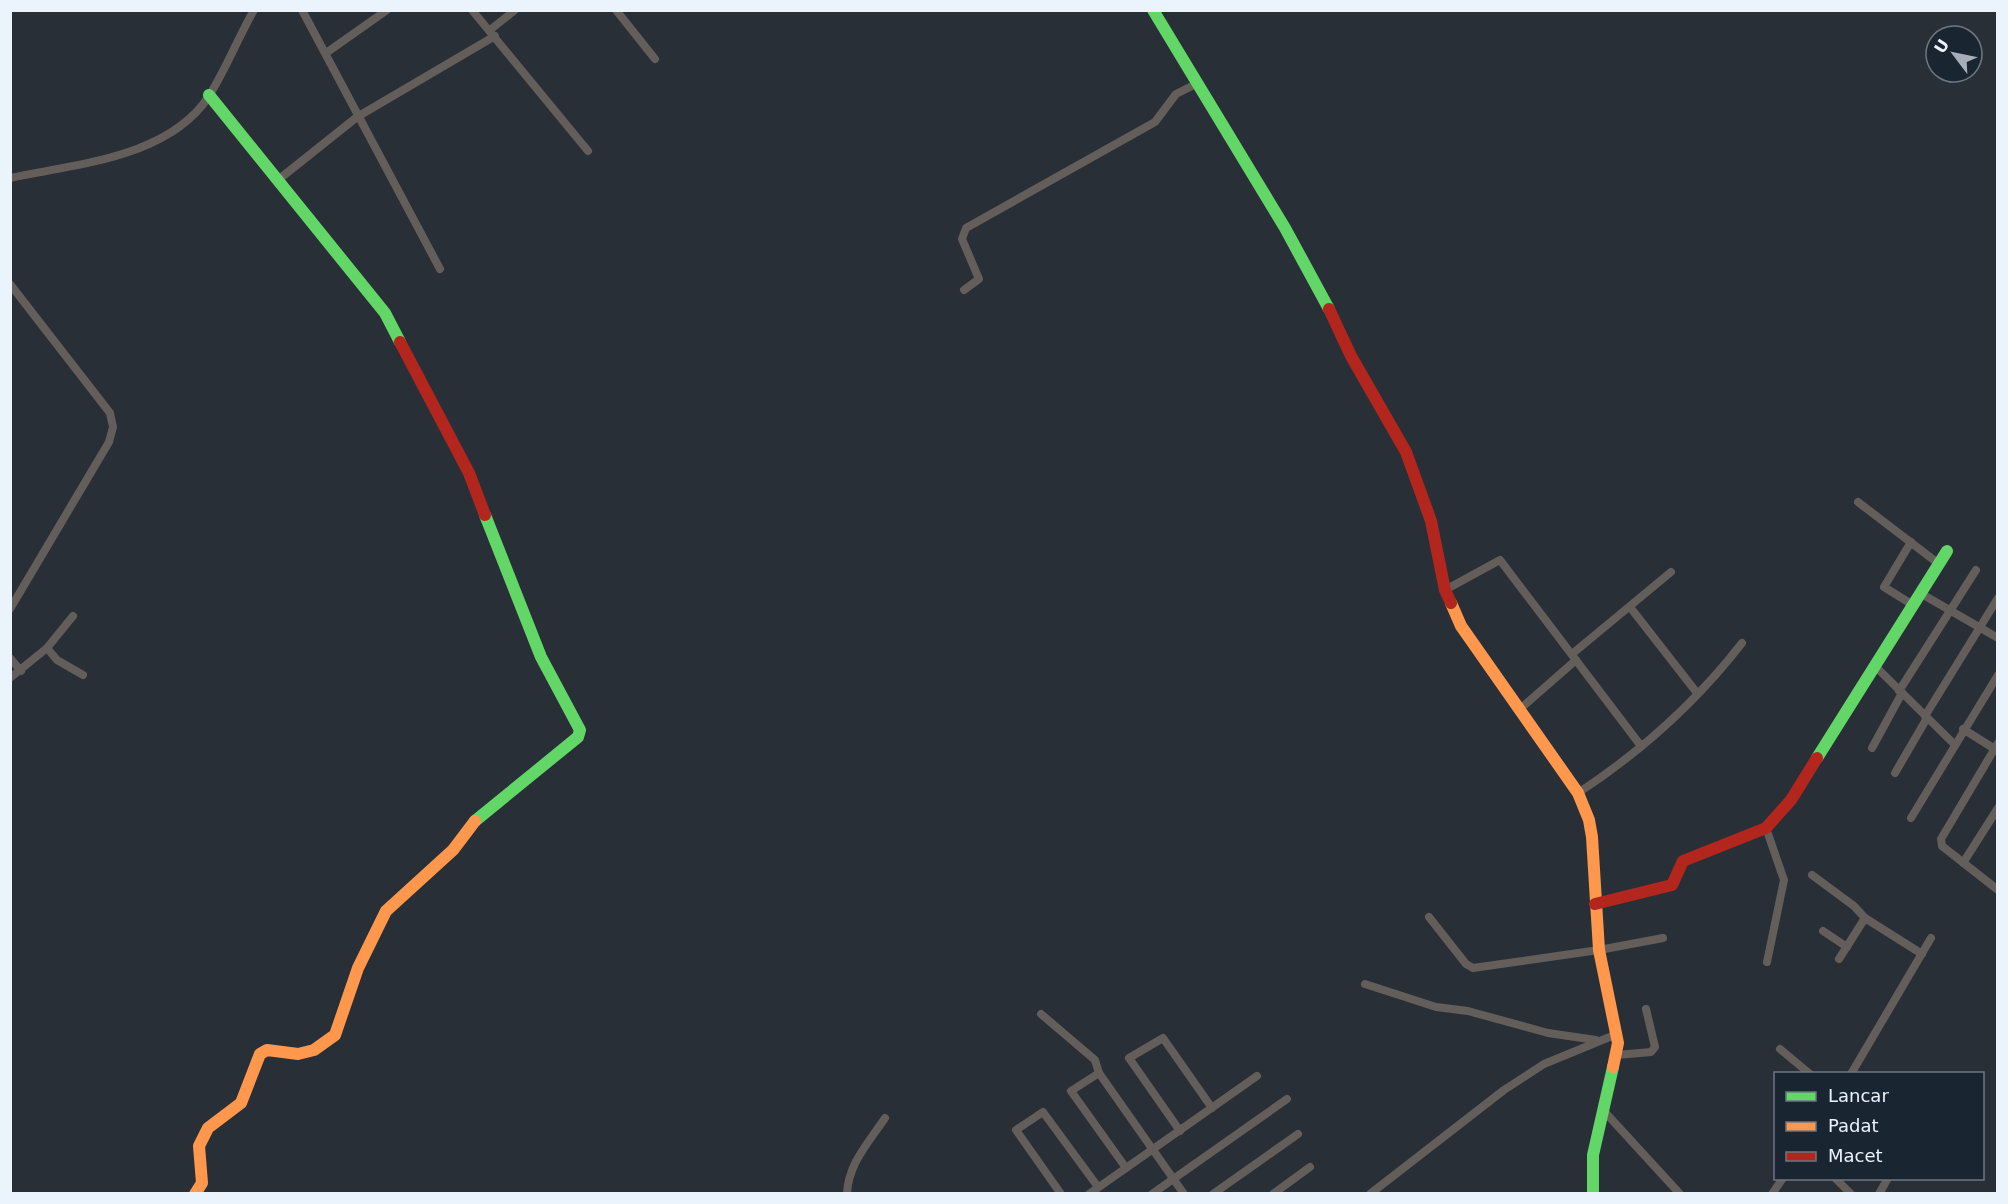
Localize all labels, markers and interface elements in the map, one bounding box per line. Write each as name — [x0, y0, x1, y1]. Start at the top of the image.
north arrow — [1924, 24, 1984, 84]
text: U — [1930, 36, 1953, 57]
legend — [1774, 1072, 1984, 1180]
text: Lancar — [1828, 1085, 1889, 1106]
text: Padat — [1828, 1115, 1879, 1136]
text: Macet — [1828, 1145, 1883, 1166]

